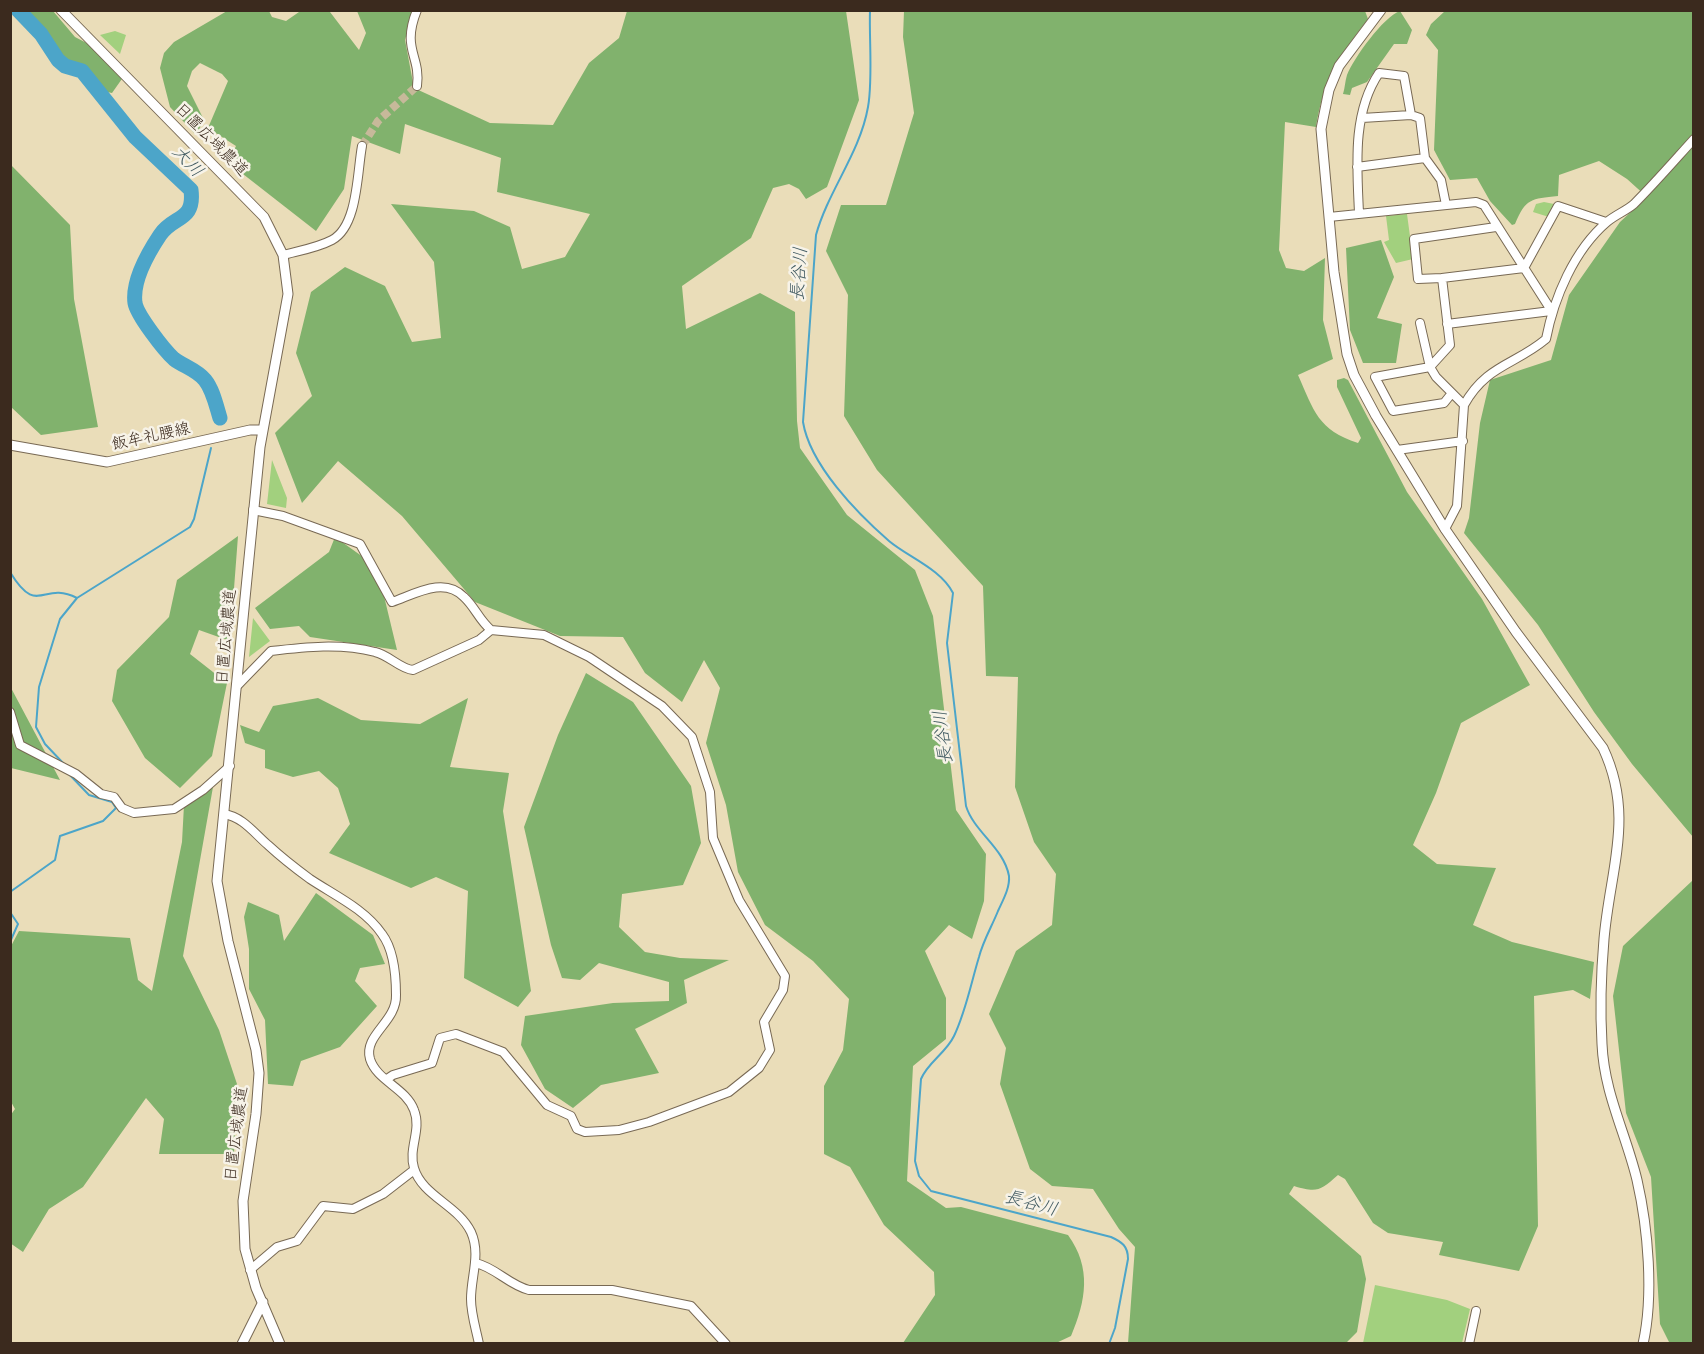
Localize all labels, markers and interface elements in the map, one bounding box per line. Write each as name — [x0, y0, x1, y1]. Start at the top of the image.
street label: 日置広域農道 — [170, 99, 252, 181]
water label: 大川 — [167, 141, 207, 183]
water label: 長谷川 — [787, 246, 813, 302]
street label: 飯牟礼腰線 — [110, 419, 192, 455]
street label: 日置広域農道 — [213, 588, 241, 686]
water label: 長谷川 — [930, 709, 958, 765]
street label: 日置広域農道 — [222, 1085, 252, 1183]
water label: 長谷川 — [1002, 1187, 1060, 1221]

